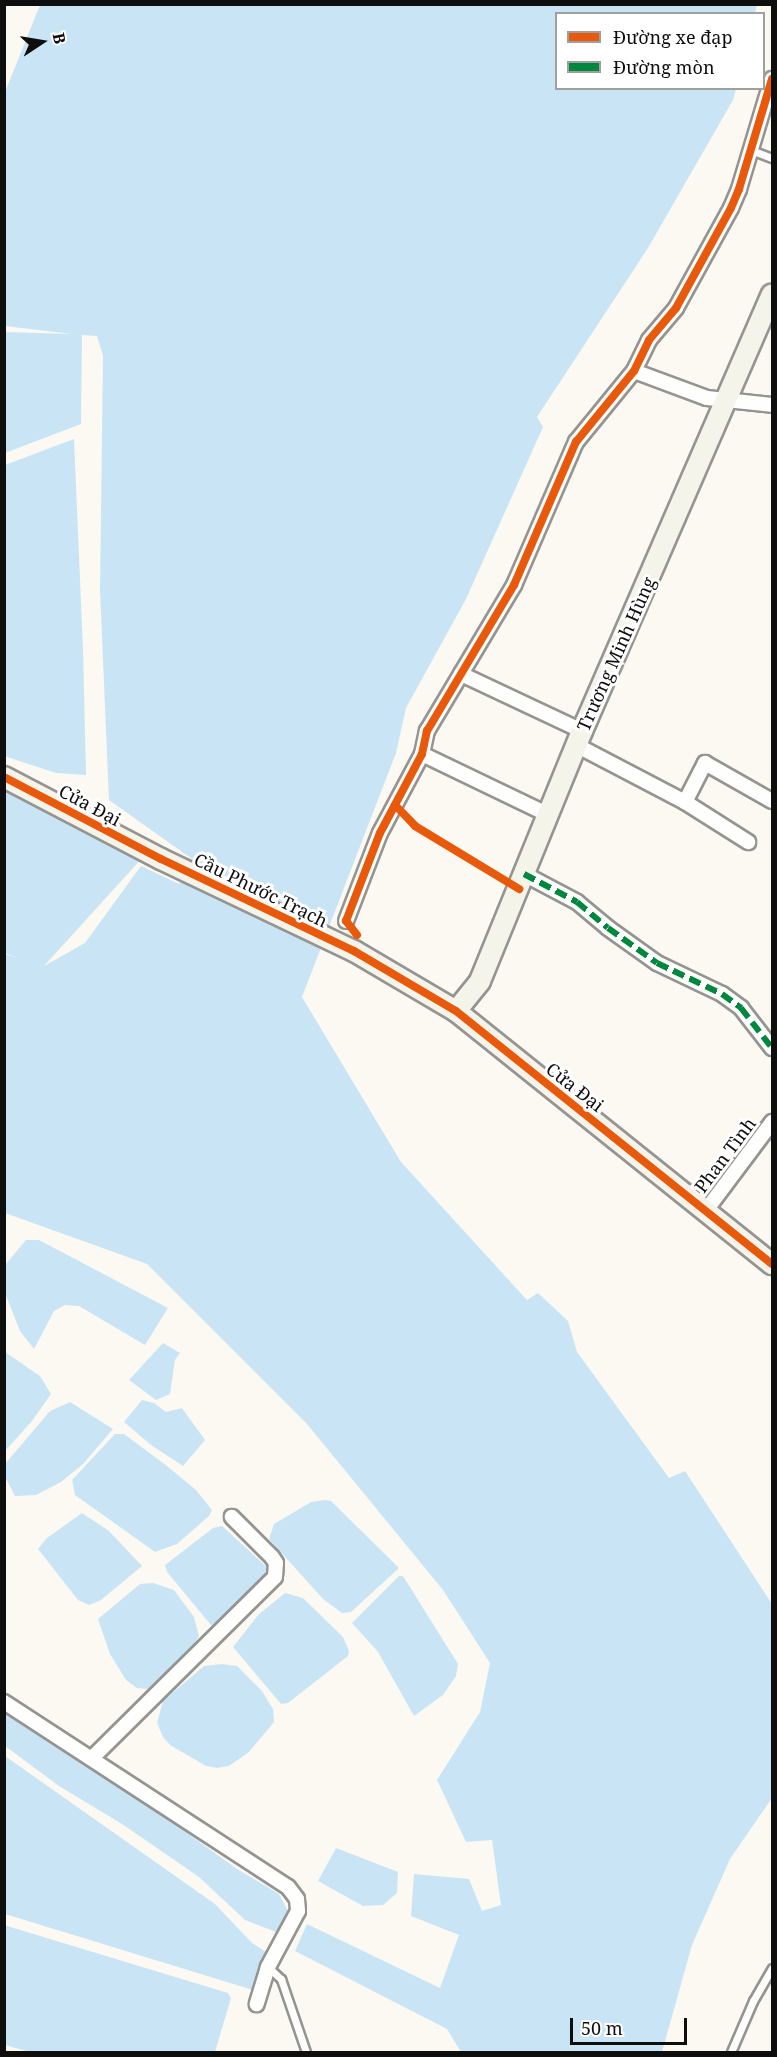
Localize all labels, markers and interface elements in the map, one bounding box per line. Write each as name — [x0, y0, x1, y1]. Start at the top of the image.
north arrow — [12, 12, 72, 72]
legend — [555, 12, 765, 90]
text: Đường xe đạp — [613, 25, 732, 49]
text: B — [48, 31, 71, 46]
text: Đường mòn — [613, 55, 715, 79]
street label: Trương Minh Hùng — [572, 574, 660, 734]
street label: Cửa Đại — [55, 780, 125, 830]
street label: Cầu Phước Trạch — [191, 848, 331, 932]
street label: Cửa Đại — [542, 1058, 608, 1116]
street label: Phan Tình — [690, 1113, 760, 1197]
scale bar — [573, 2006, 690, 2044]
text: 50 m — [581, 2016, 623, 2040]

